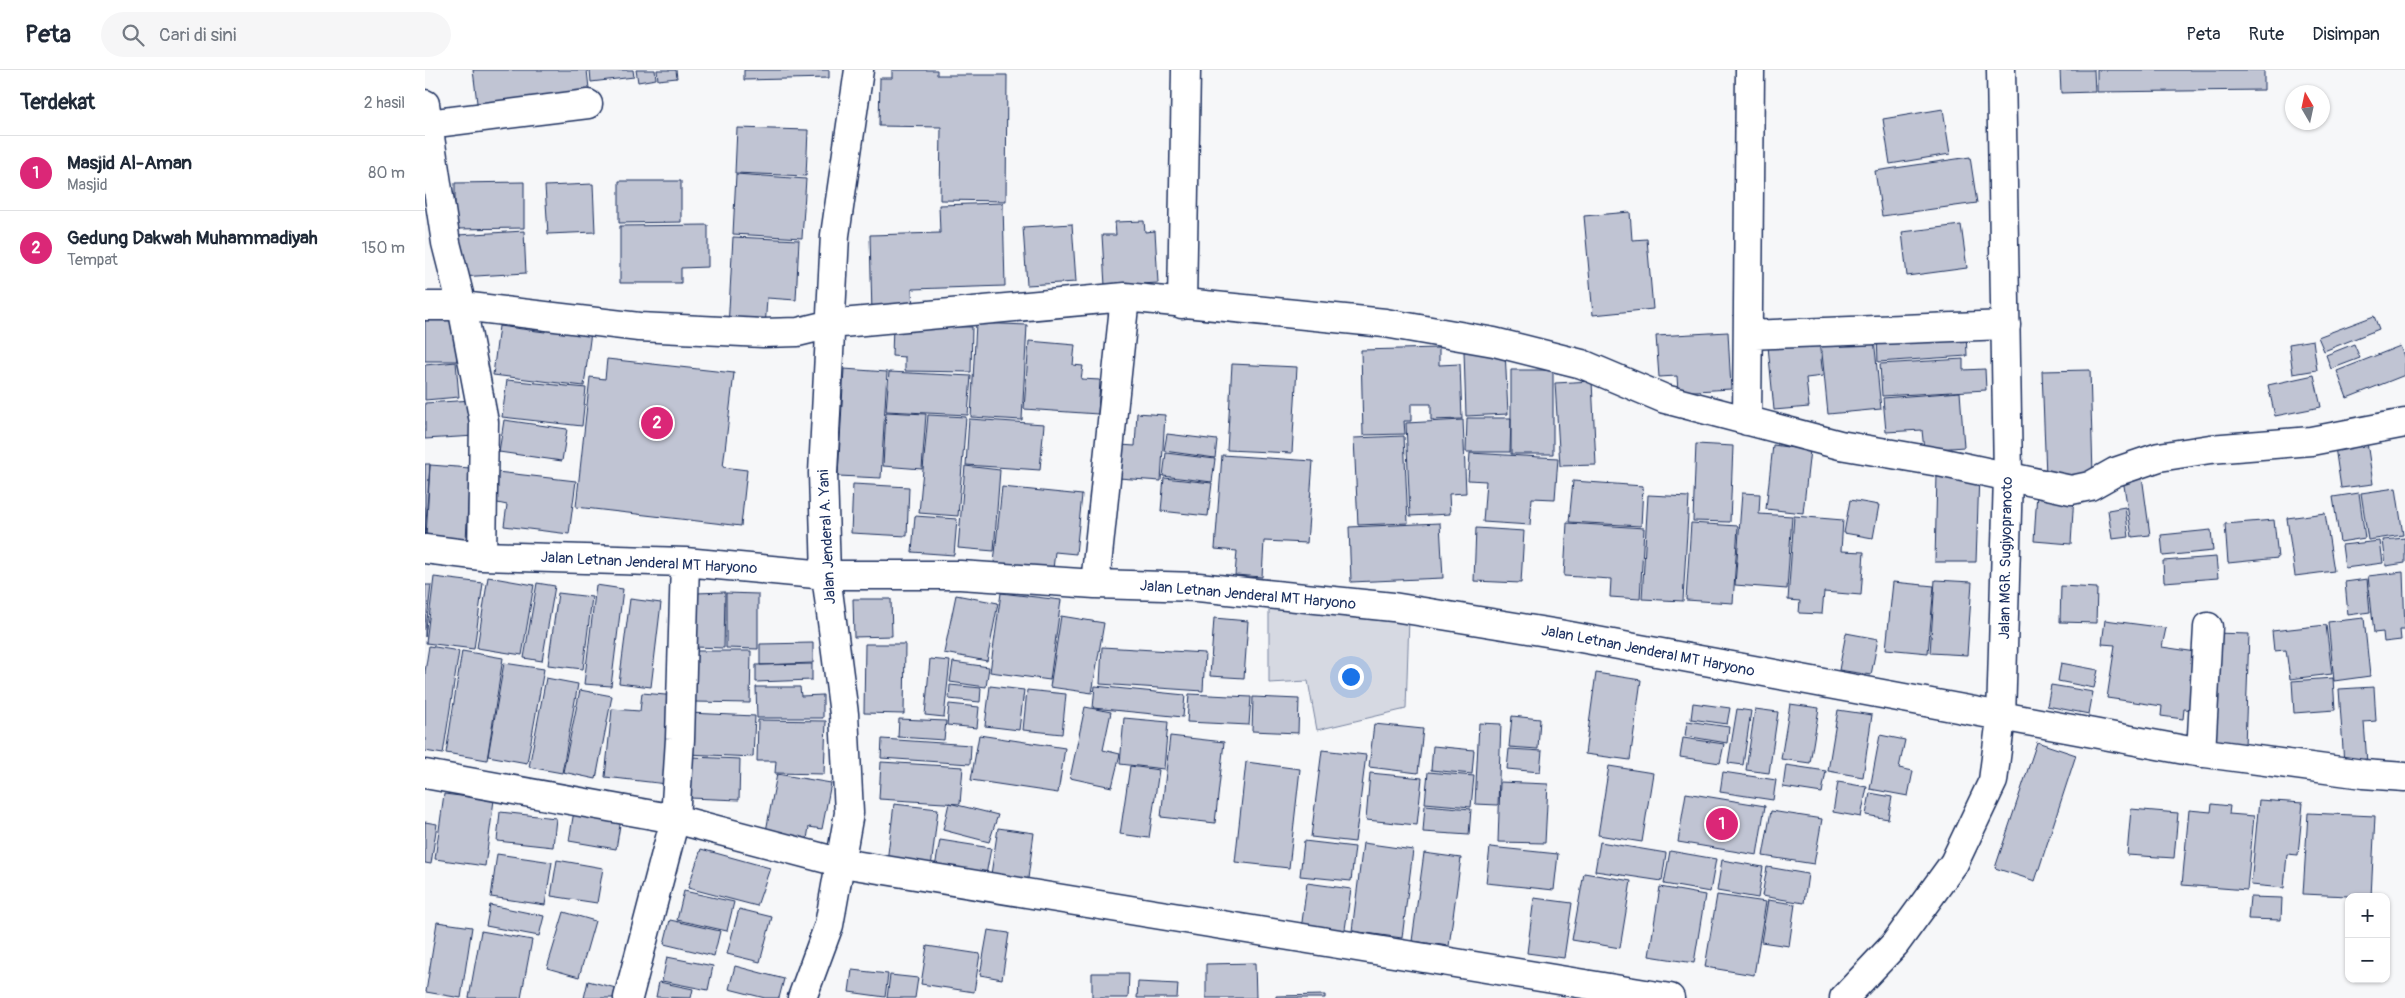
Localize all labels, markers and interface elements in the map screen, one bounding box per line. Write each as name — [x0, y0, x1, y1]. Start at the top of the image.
search box — [101, 12, 451, 57]
text: Peta — [25, 20, 71, 49]
icon: search — [119, 21, 147, 49]
text: Cari di sini — [159, 23, 236, 47]
text: Peta — [2186, 23, 2221, 46]
text: Rute — [2249, 23, 2284, 46]
text: Disimpan — [2312, 23, 2380, 46]
north arrow — [2285, 85, 2330, 130]
text: Terdekat — [20, 89, 95, 116]
text: 2 hasil — [364, 93, 405, 113]
text: Masjid Al-Aman — [67, 151, 192, 175]
text: 1 — [33, 163, 39, 183]
text: 80 m — [368, 163, 405, 183]
text: Masjid — [67, 175, 107, 195]
text: Gedung Dakwah Muhammadiyah — [67, 226, 318, 250]
text: 2 — [32, 238, 40, 258]
text: 150 m — [361, 238, 405, 258]
text: Tempat — [67, 250, 118, 270]
pin: 2 — [641, 404, 673, 442]
street label: Jalan Jenderal A. Yani — [814, 469, 840, 605]
street label: Jalan MGR. Sugiyopranoto — [1995, 476, 2017, 640]
street label: Jalan Letnan Jenderal MT Haryono — [540, 548, 758, 578]
street label: Jalan Letnan Jenderal MT Haryono — [1139, 576, 1357, 614]
street label: Jalan Letnan Jenderal MT Haryono — [1540, 621, 1756, 681]
your location — [1338, 664, 1364, 690]
pin: 1 — [1706, 805, 1738, 843]
map controls — [2345, 893, 2390, 983]
button: + — [2345, 893, 2390, 938]
button: − — [2345, 938, 2390, 983]

